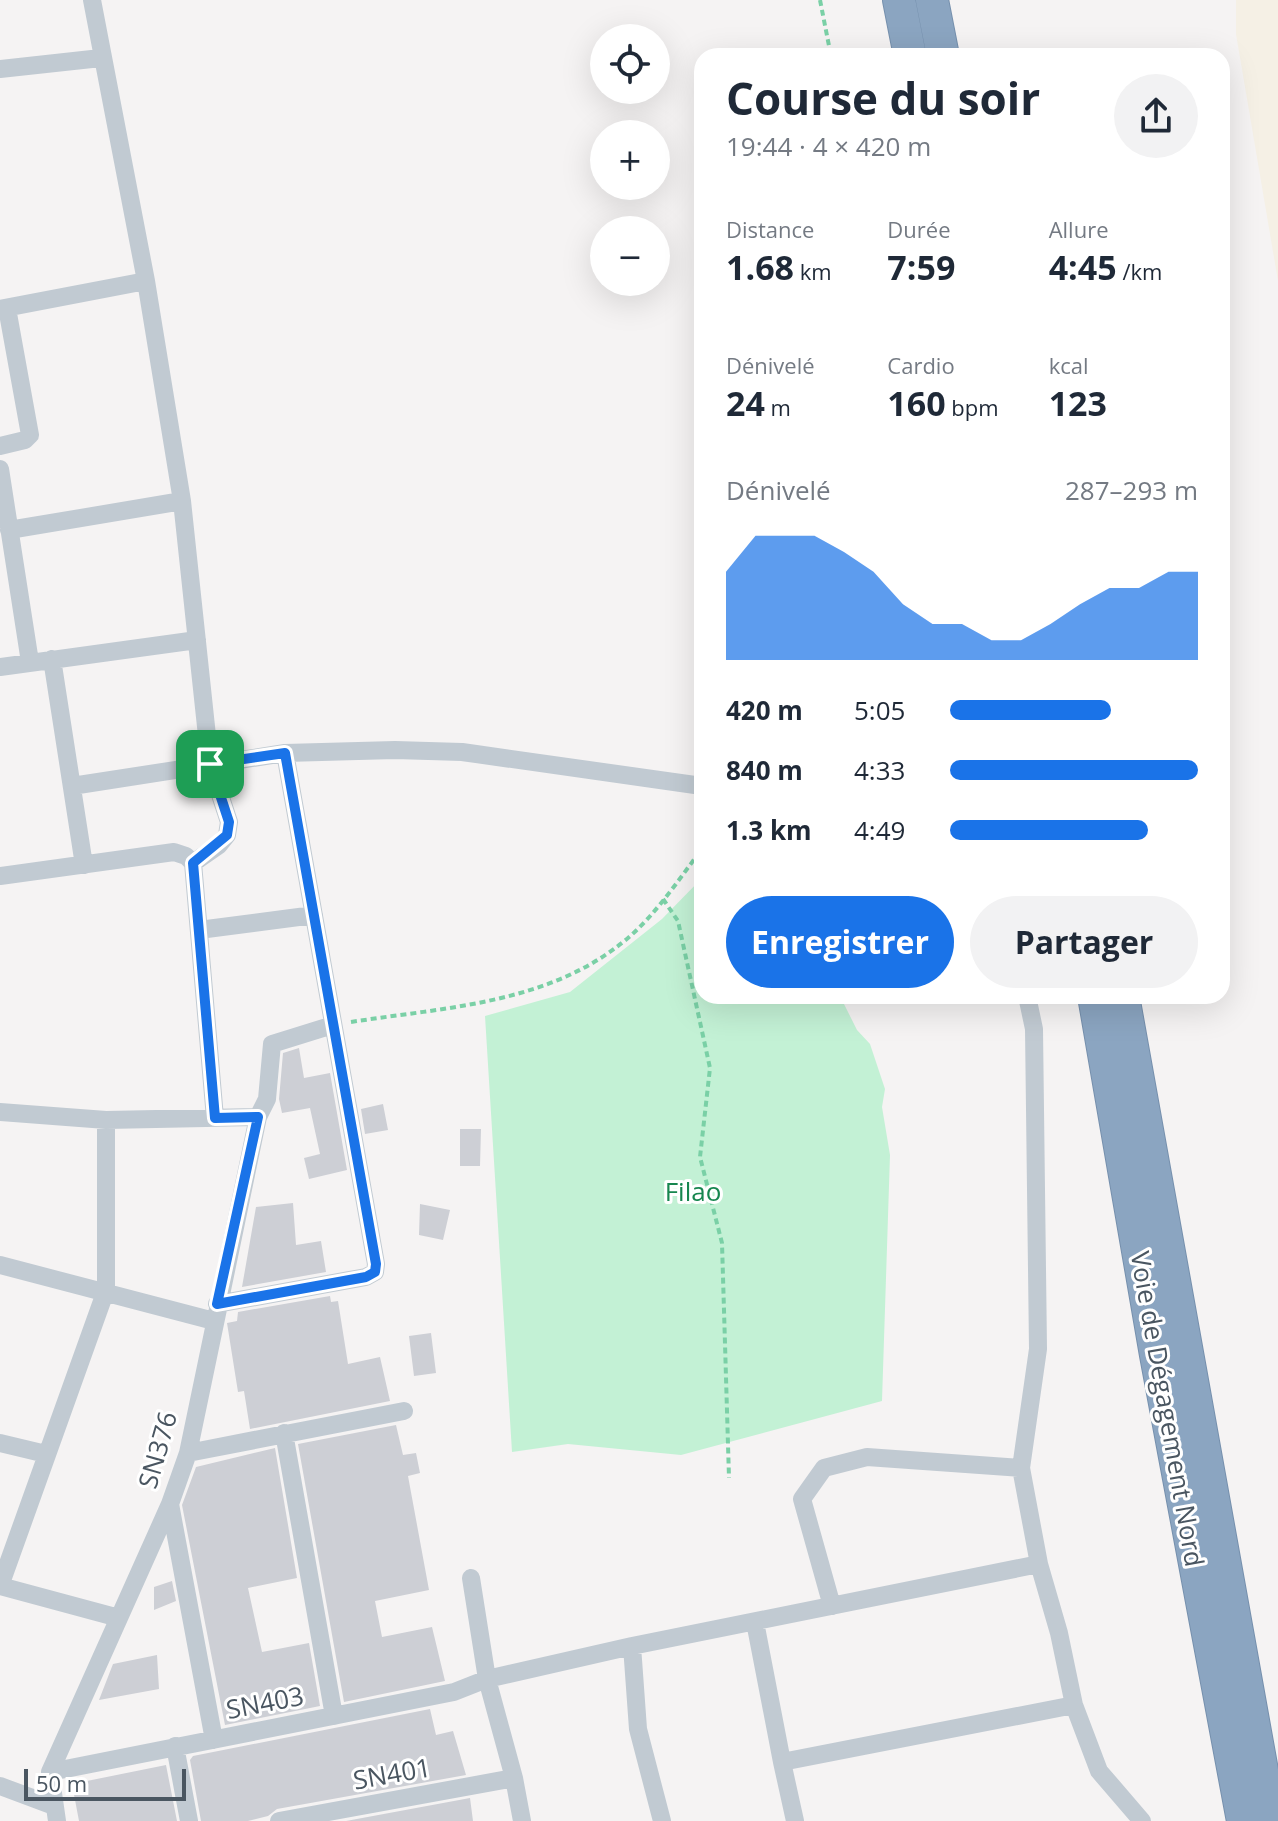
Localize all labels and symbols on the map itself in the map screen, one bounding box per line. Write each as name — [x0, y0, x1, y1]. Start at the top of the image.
pin — [176, 730, 244, 798]
park label: Filao — [665, 1173, 721, 1209]
street label: Voie de Dégagement Nord — [1123, 1248, 1213, 1569]
street label: SN376 — [129, 1407, 185, 1492]
street label: SN403 — [223, 1677, 307, 1727]
street label: SN401 — [350, 1748, 434, 1798]
scale bar — [24, 1765, 186, 1801]

